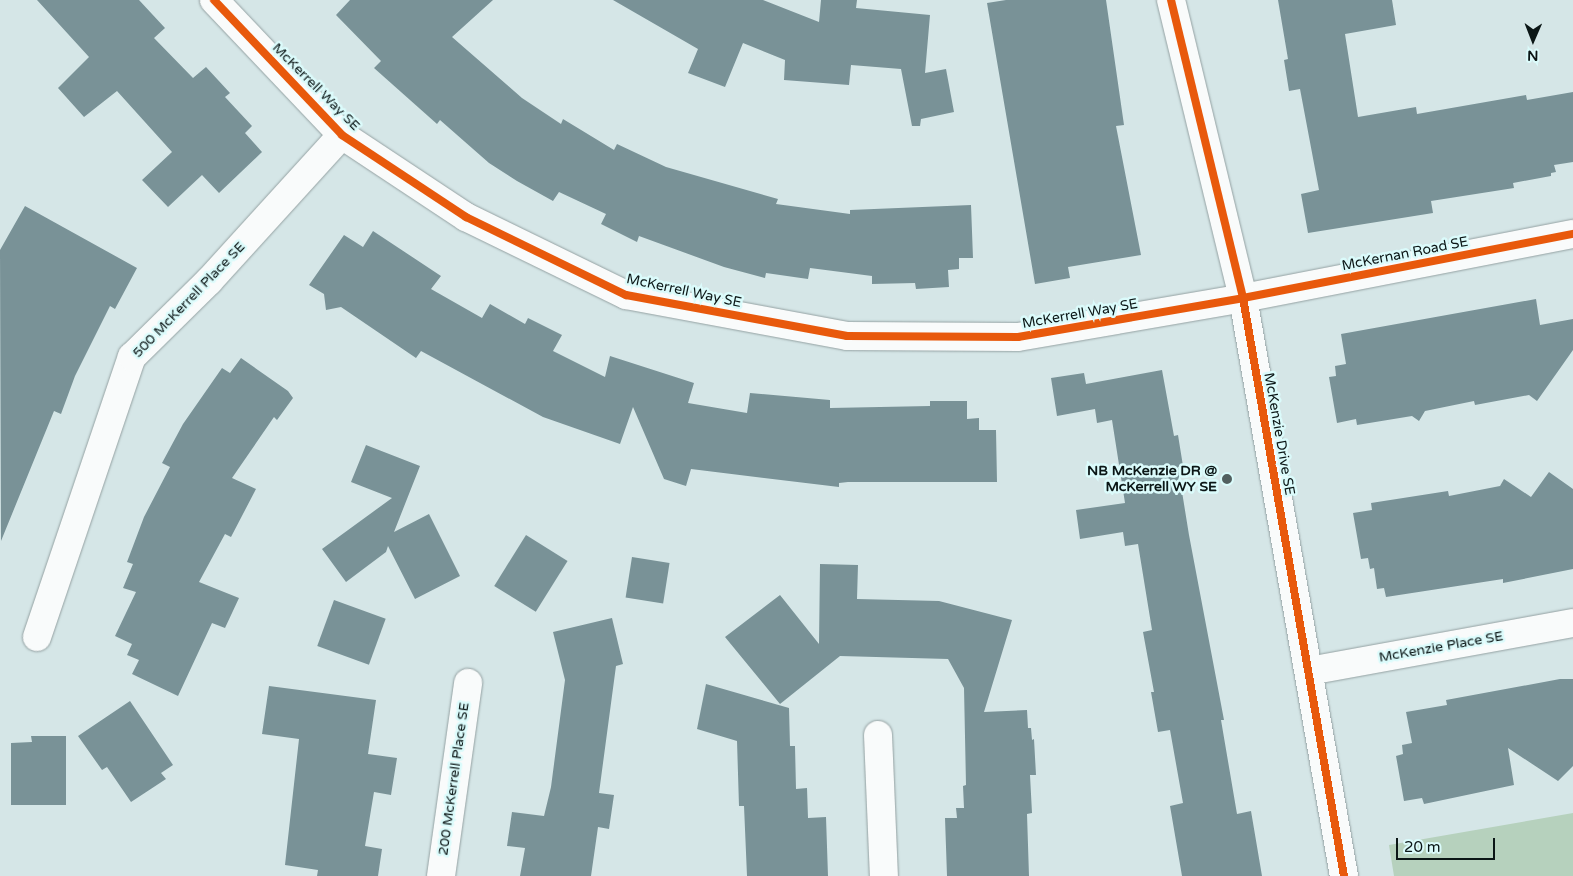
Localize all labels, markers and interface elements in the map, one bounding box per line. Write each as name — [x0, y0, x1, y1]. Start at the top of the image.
north arrow — [1508, 15, 1558, 65]
street label: McKerrell Way SE — [269, 40, 363, 134]
text: N — [1527, 47, 1539, 64]
street label: McKernan Road SE — [1340, 234, 1470, 274]
street label: 500 McKerrell Place SE — [129, 239, 249, 361]
street label: McKerrell Way SE — [625, 271, 743, 311]
street label: McKerrell Way SE — [1021, 296, 1139, 332]
street label: McKenzie Drive SE — [1260, 371, 1298, 497]
place label: NB McKenzie DR @ McKerrell WY SE — [1087, 463, 1217, 496]
marker: NB McKenzie DR @ McKerrell WY SE — [1221, 473, 1233, 485]
street label: McKenzie Place SE — [1378, 628, 1504, 666]
street label: 200 McKerrell Place SE — [435, 701, 473, 857]
scale bar — [1398, 828, 1497, 860]
text: 20 m — [1404, 838, 1441, 856]

